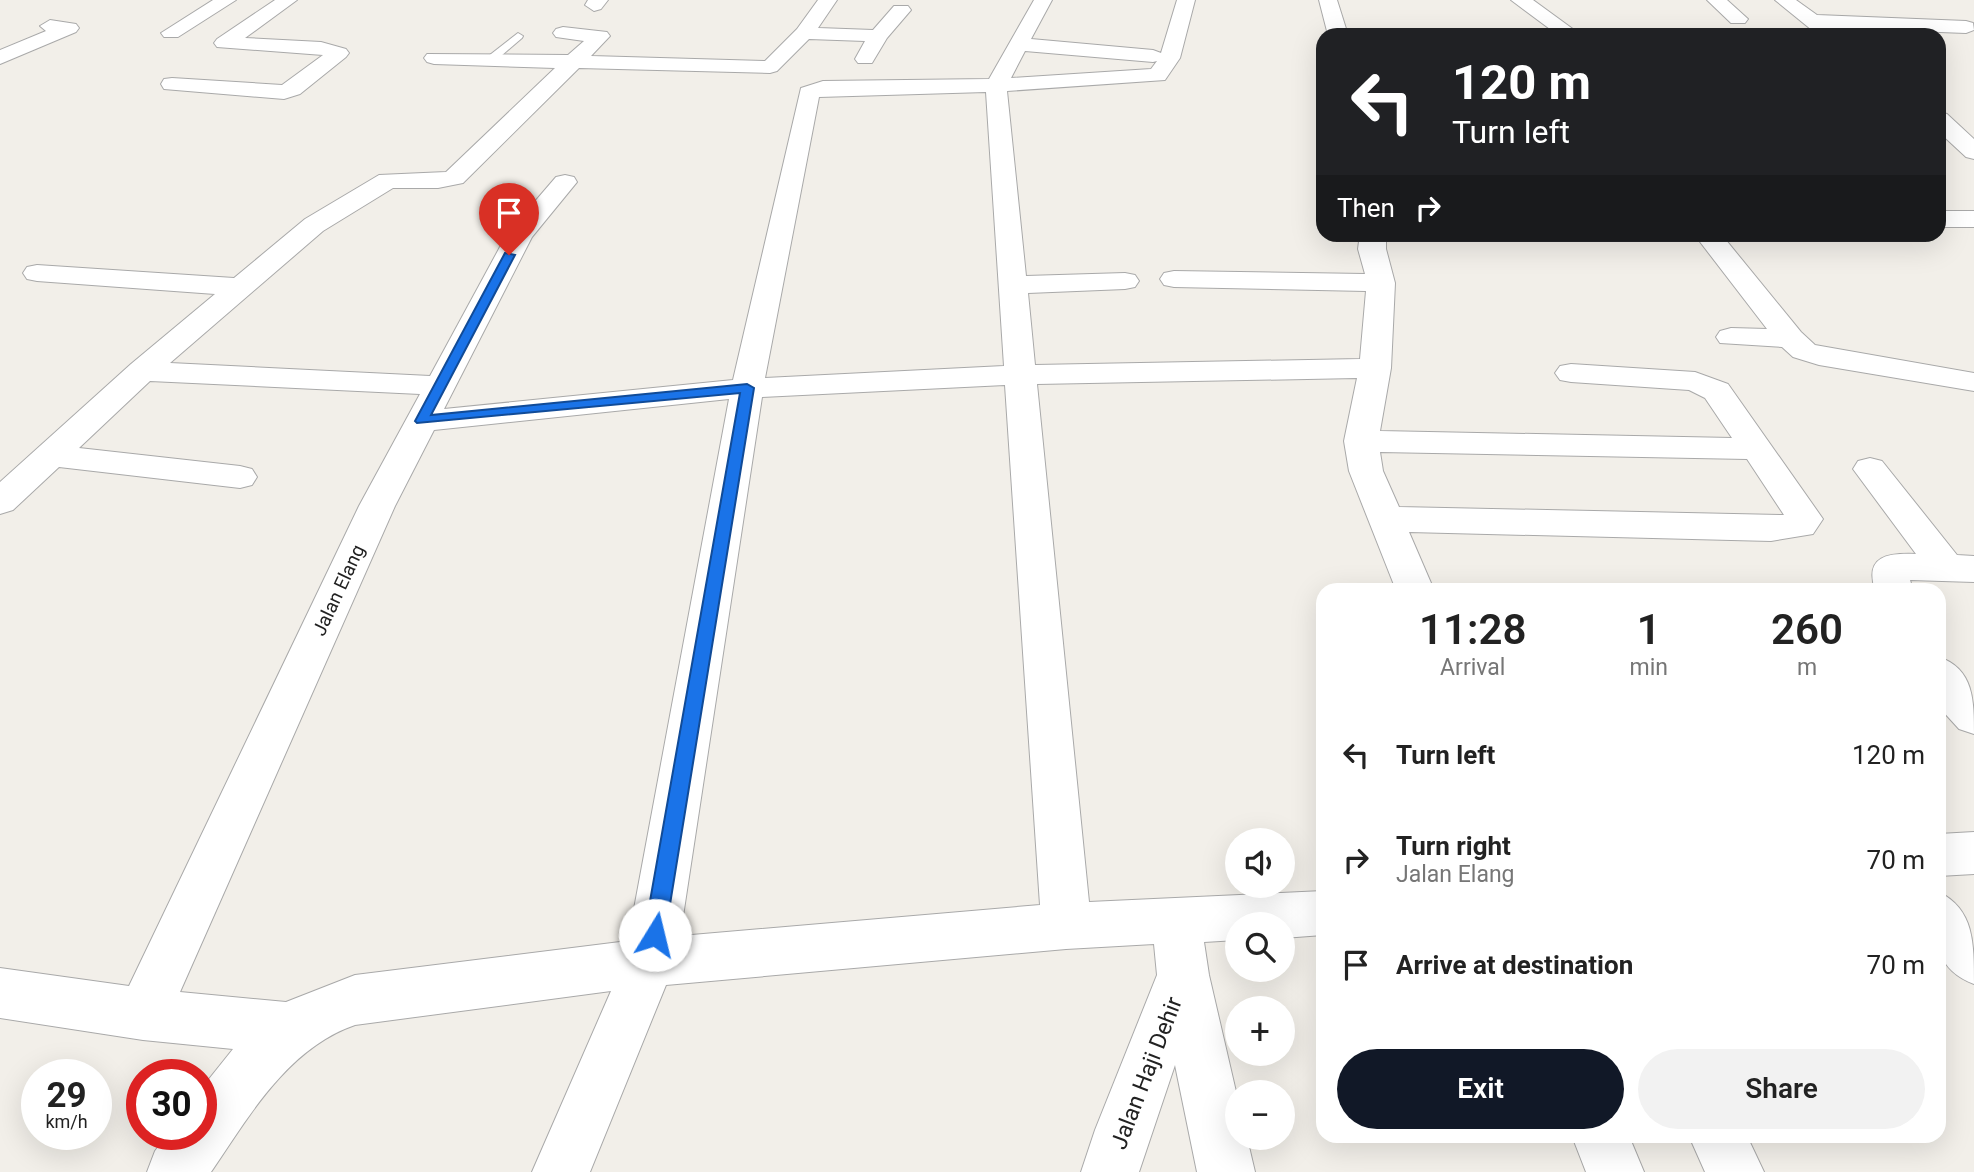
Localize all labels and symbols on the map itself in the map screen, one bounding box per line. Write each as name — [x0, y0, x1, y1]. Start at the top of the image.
pin — [479, 183, 539, 255]
street label: Jalan Elang — [307, 541, 370, 639]
position arrow — [618, 898, 692, 972]
street label: Jalan Haji Dehir — [1105, 993, 1188, 1153]
speed limit sign: 30 — [126, 1059, 217, 1150]

